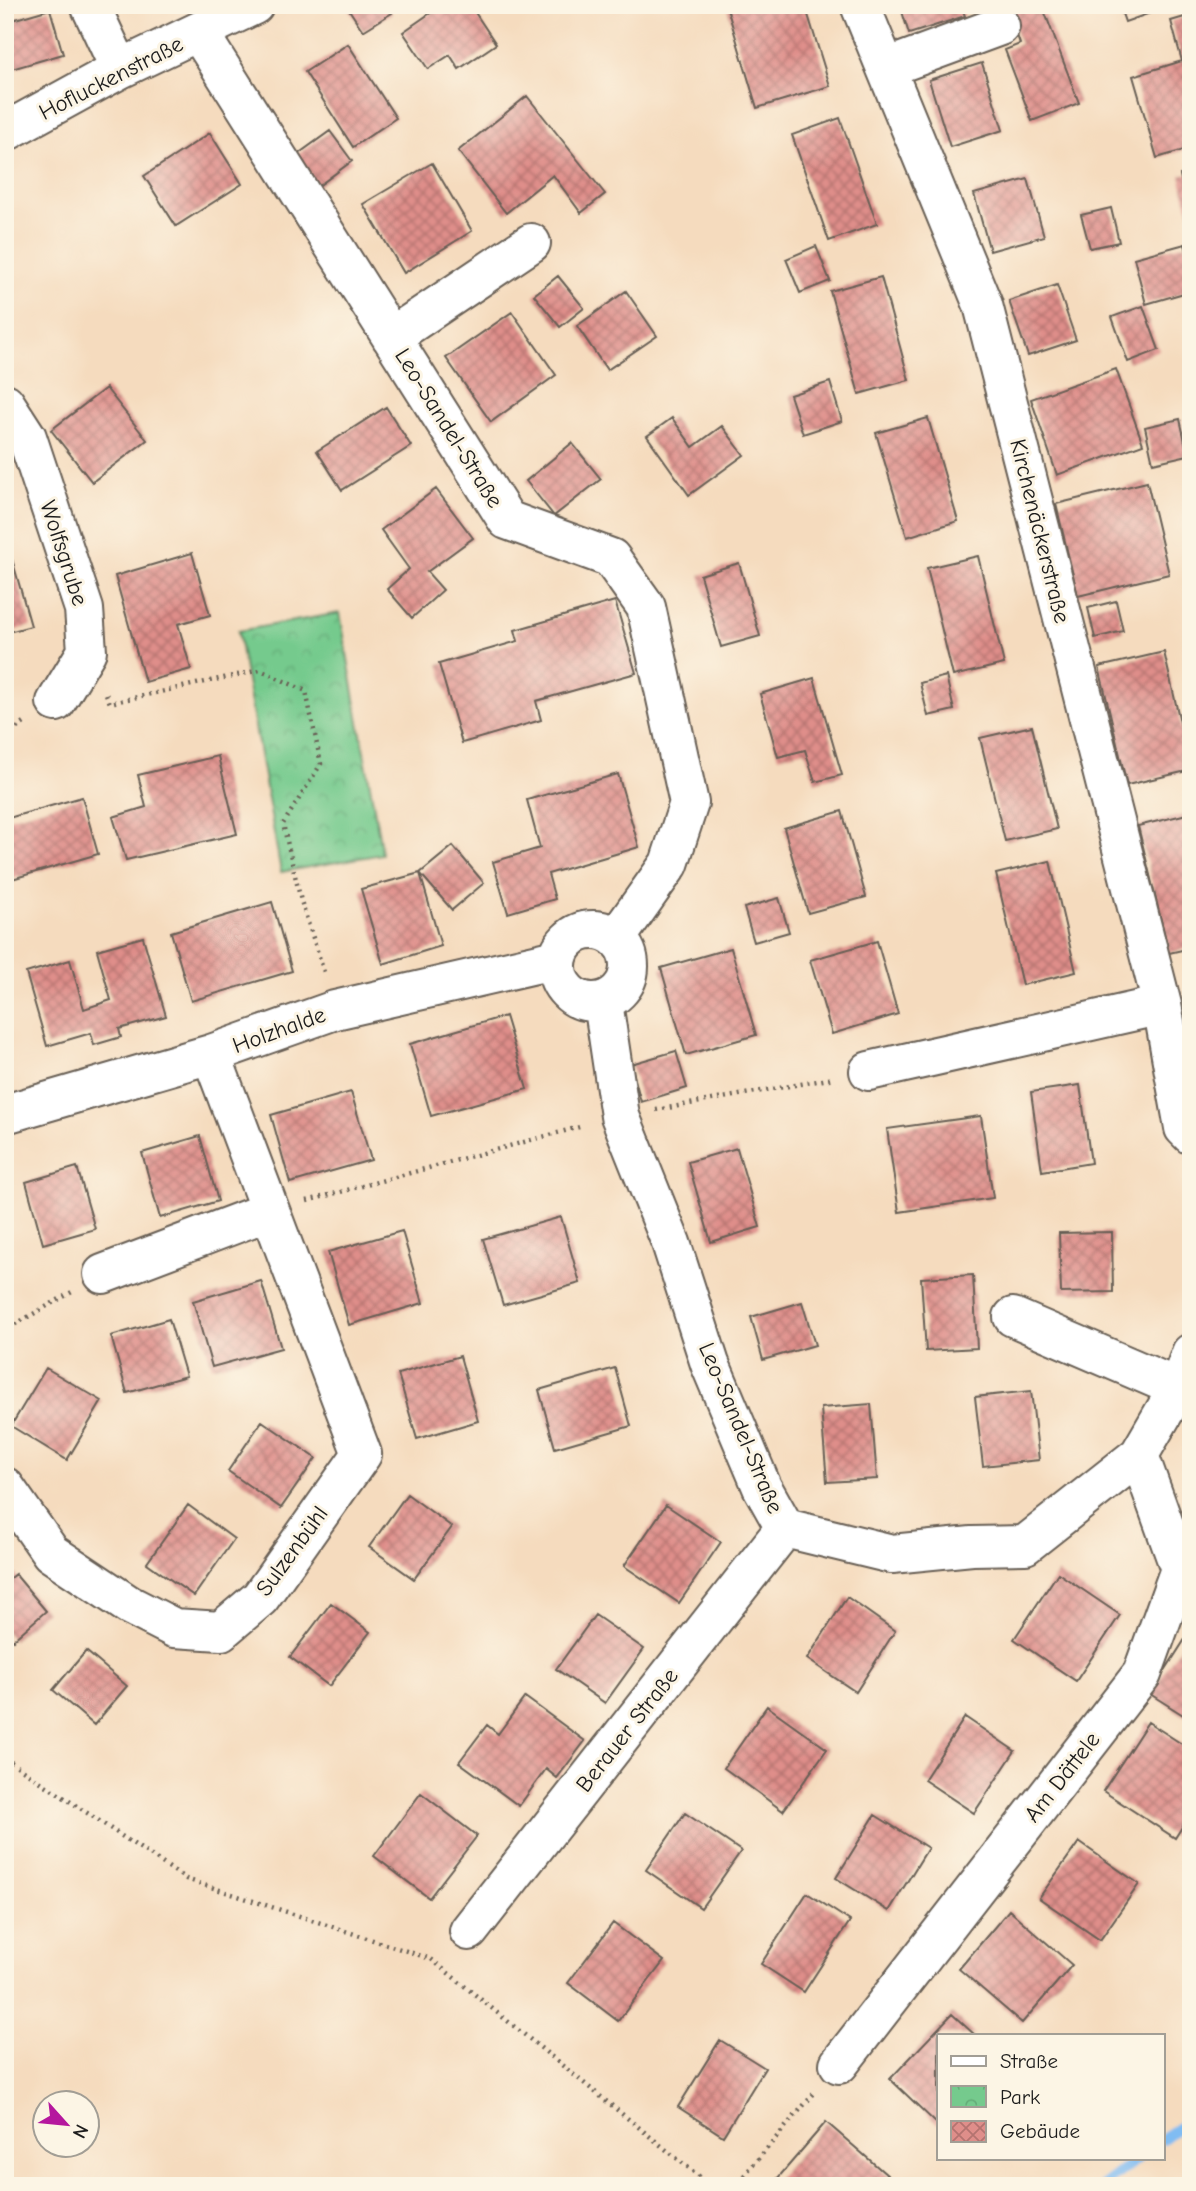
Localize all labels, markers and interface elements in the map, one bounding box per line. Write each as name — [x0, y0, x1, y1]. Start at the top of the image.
street label: Hofluckenstraße — [34, 30, 188, 126]
street label: Leo-Sandel-Straße — [389, 343, 509, 513]
street label: Kirchenäckerstraße — [1004, 436, 1076, 626]
street label: Wolfsgrube — [34, 497, 94, 609]
street label: Holzhalde — [229, 1001, 329, 1059]
street label: Leo-Sandel-Straße — [693, 1339, 789, 1517]
street label: Sulzenbühl — [250, 1501, 334, 1601]
street label: Berauer Straße — [570, 1663, 684, 1797]
street label: Am Dättele — [1018, 1727, 1106, 1827]
legend — [937, 2034, 1164, 2160]
text: Straße — [1000, 2049, 1058, 2073]
text: Park — [1000, 2085, 1040, 2109]
north arrow — [32, 2090, 102, 2160]
text: Gebäude — [1000, 2119, 1080, 2143]
text: N — [68, 2121, 93, 2142]

